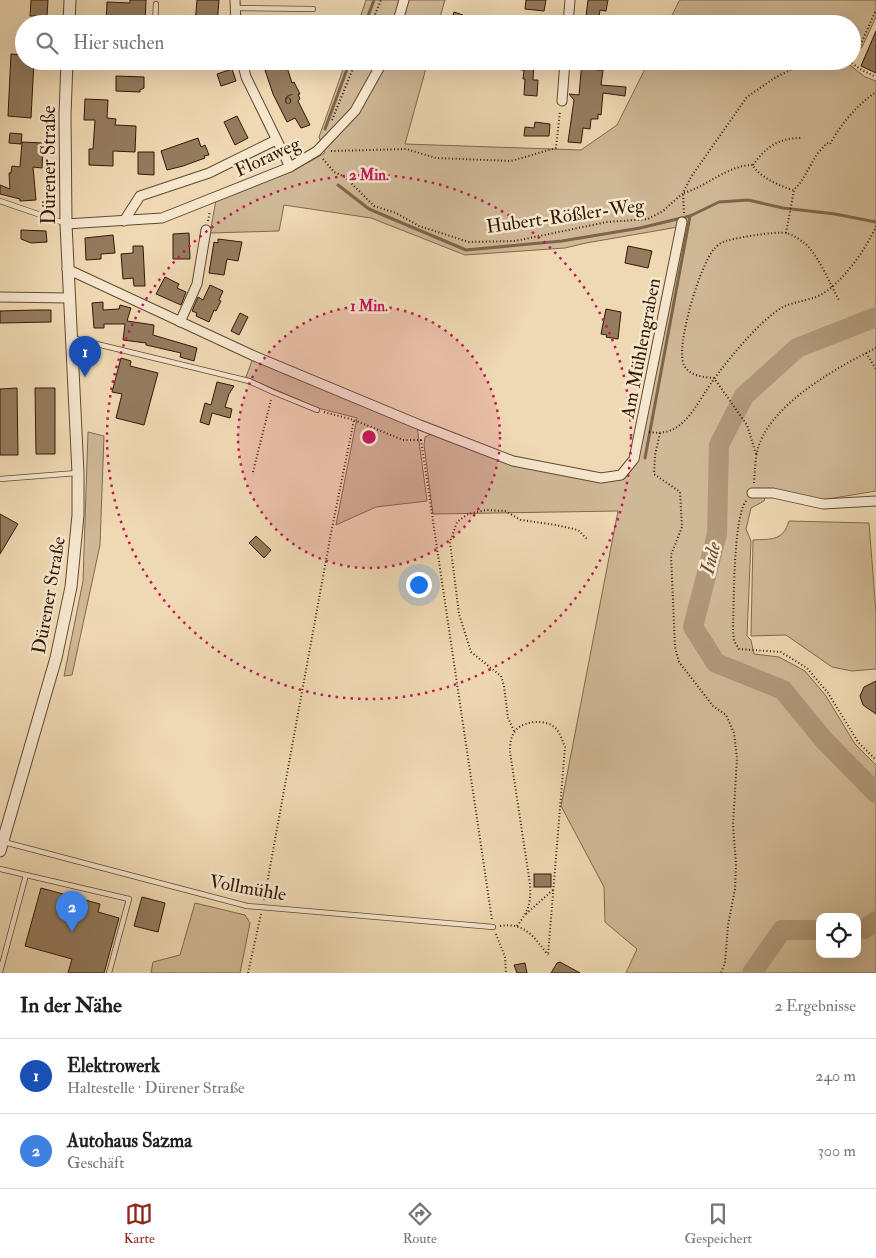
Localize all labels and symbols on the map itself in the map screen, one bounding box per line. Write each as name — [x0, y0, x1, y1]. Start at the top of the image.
house number: 6 — [284, 89, 293, 109]
street label: Dürener Straße — [37, 105, 61, 224]
street label: Floraweg — [231, 131, 305, 182]
text: 2 Min. — [349, 166, 389, 185]
street label: Hubert-Rößler-Weg — [485, 193, 646, 239]
street label: Am Mühlengraben — [615, 276, 666, 421]
text: 1 Min. — [350, 297, 388, 316]
pin: 1 — [69, 336, 101, 377]
centre of rings — [360, 428, 378, 446]
street label: Dürener Straße — [27, 534, 71, 656]
water label: Inde — [694, 539, 727, 578]
your location — [406, 572, 432, 598]
street label: Vollmühle — [207, 869, 288, 907]
pin: 2 — [56, 891, 88, 932]

